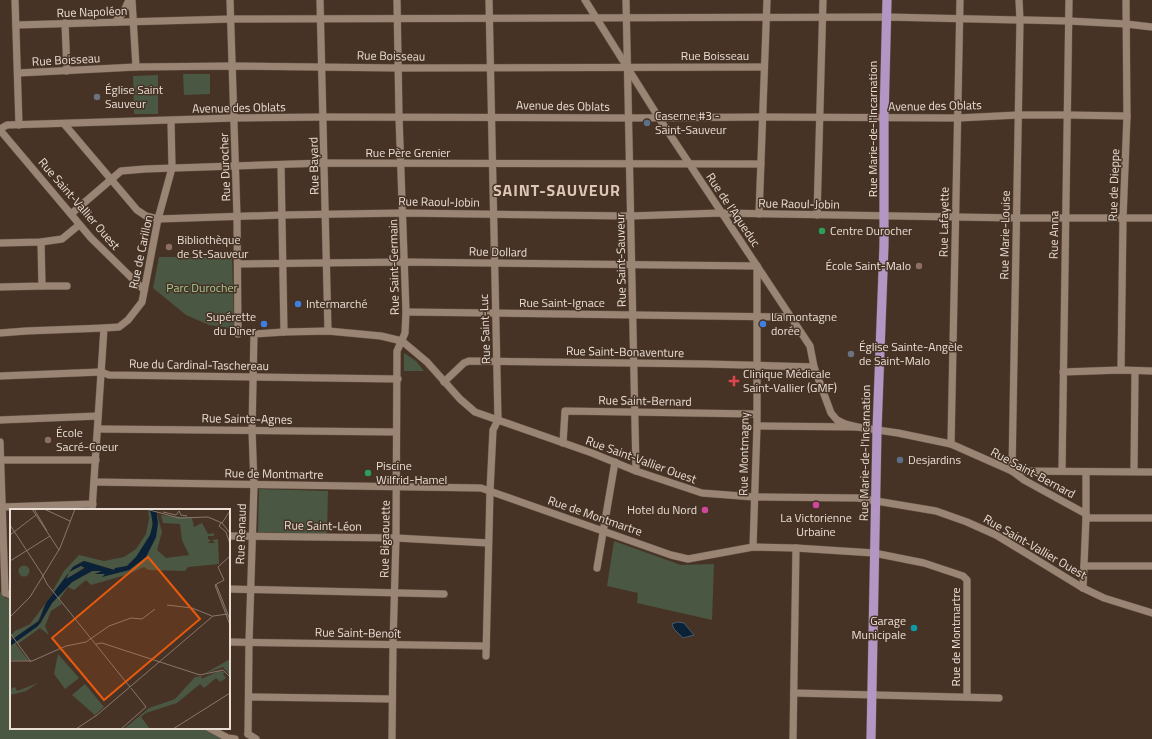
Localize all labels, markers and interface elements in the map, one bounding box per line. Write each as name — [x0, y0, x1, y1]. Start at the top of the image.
street label: Rue Napoléon — [56, 1, 128, 22]
street label: Rue Boisseau — [357, 45, 425, 66]
street label: Rue Boisseau — [681, 46, 749, 65]
street label: Rue Boisseau — [31, 48, 101, 71]
street label: Rue Marie-de-l'Incarnation — [863, 61, 882, 197]
place label: Église Saint Sauveur — [105, 80, 164, 113]
marker: Église Saint Sauveur — [92, 92, 102, 102]
street label: Avenue des Oblats — [516, 95, 610, 116]
street label: Avenue des Oblats — [888, 95, 982, 116]
street label: Avenue des Oblats — [192, 97, 286, 118]
place label: Caserne #3 - Saint-Sauveur — [655, 106, 727, 139]
marker: Caserne #3 - Saint-Sauveur — [642, 118, 652, 128]
street label: Rue Durocher — [214, 132, 235, 202]
street label: Rue Bayard — [303, 137, 324, 195]
street label: Rue Père Grenier — [365, 143, 451, 162]
street label: Rue de Dieppe — [1103, 148, 1124, 222]
street label: Rue Saint-Vallier Ouest — [34, 153, 125, 255]
street label: Rue de l'Aqueduc — [701, 169, 765, 251]
district label: SAINT-SAUVEUR — [493, 178, 621, 202]
street label: Rue Lafayette — [933, 187, 954, 257]
street label: Rue Marie-Louise — [994, 190, 1015, 280]
street label: Rue Raoul-Jobin — [398, 191, 480, 212]
street label: Rue Raoul-Jobin — [758, 193, 840, 214]
street label: Rue Anna — [1044, 211, 1063, 259]
street label: Rue de Carillon — [123, 213, 158, 291]
street label: Rue Saint-Sauveur — [610, 213, 631, 307]
street label: Rue Saint-Germain — [383, 219, 404, 315]
place label: Centre Durocher — [830, 221, 912, 240]
marker: Centre Durocher — [817, 226, 827, 236]
place label: Bibliothèque de St-Sauveur — [177, 230, 248, 263]
street label: Rue Dollard — [469, 241, 527, 262]
marker: Bibliothèque de St-Sauveur — [164, 242, 174, 252]
place label: École Saint-Malo — [826, 256, 911, 275]
marker: École Saint-Malo — [914, 261, 924, 271]
park label: Parc Durocher — [166, 278, 238, 297]
street label: Rue Saint-Luc — [474, 293, 495, 365]
street label: Rue Saint-Ignace — [519, 293, 605, 312]
place label: Intermarché — [306, 294, 368, 313]
marker: Intermarché — [293, 299, 303, 309]
place label: Supérette du Diner — [206, 307, 256, 340]
place label: La montagne dorée — [771, 307, 837, 340]
marker: Supérette du Diner — [259, 319, 269, 329]
marker: La montagne dorée — [758, 319, 768, 329]
place label: Église Sainte-Angèle de Saint-Malo — [859, 337, 963, 370]
street label: Rue Saint-Bonaventure — [566, 341, 684, 362]
marker: Église Sainte-Angèle de Saint-Malo — [846, 349, 856, 359]
street label: Rue du Cardinal-Taschereau — [129, 354, 269, 375]
place label: Clinique Médicale Saint-Vallier (GMF) — [743, 364, 837, 397]
marker: Clinique Médicale Saint-Vallier (GMF) — [728, 375, 740, 387]
street label: Rue Marie-de-l'Incarnation — [854, 385, 875, 521]
street label: Rue Saint-Bernard — [598, 390, 692, 411]
street label: Rue Sainte-Agnes — [202, 408, 293, 429]
street label: Rue Montmagny — [733, 412, 754, 496]
place label: École Sacré-Coeur — [56, 423, 118, 456]
street label: Rue Saint-Vallier Ouest — [583, 431, 700, 489]
marker: École Sacré-Coeur — [43, 435, 53, 445]
street label: Rue Saint-Bernard — [987, 442, 1079, 503]
place label: Desjardins — [908, 450, 961, 469]
marker: Desjardins — [895, 455, 905, 465]
place label: Piscine Wilfrid-Hamel — [376, 456, 447, 489]
street label: Rue de Montmartre — [224, 463, 324, 484]
marker: Piscine Wilfrid-Hamel — [363, 468, 373, 478]
street label: Rue de Montmartre — [545, 490, 645, 541]
street label: Rue Bigaouette — [374, 500, 395, 578]
place label: Hotel du Nord — [627, 500, 697, 519]
marker: La Victorienne Urbaine — [811, 500, 821, 510]
street label: Rue Renaud — [230, 503, 251, 565]
marker: Hotel du Nord — [700, 505, 710, 515]
place label: La Victorienne Urbaine — [780, 508, 852, 541]
inset map — [10, 509, 230, 729]
street label: Rue Saint-Vallier Ouest — [980, 509, 1091, 584]
street label: Rue Saint-Léon — [284, 515, 362, 536]
street label: Rue de Montmartre — [946, 588, 965, 686]
place label: Garage Municipale — [851, 611, 906, 644]
street label: Rue Saint-Benoît — [315, 622, 402, 643]
marker: Garage Municipale — [909, 623, 919, 633]

